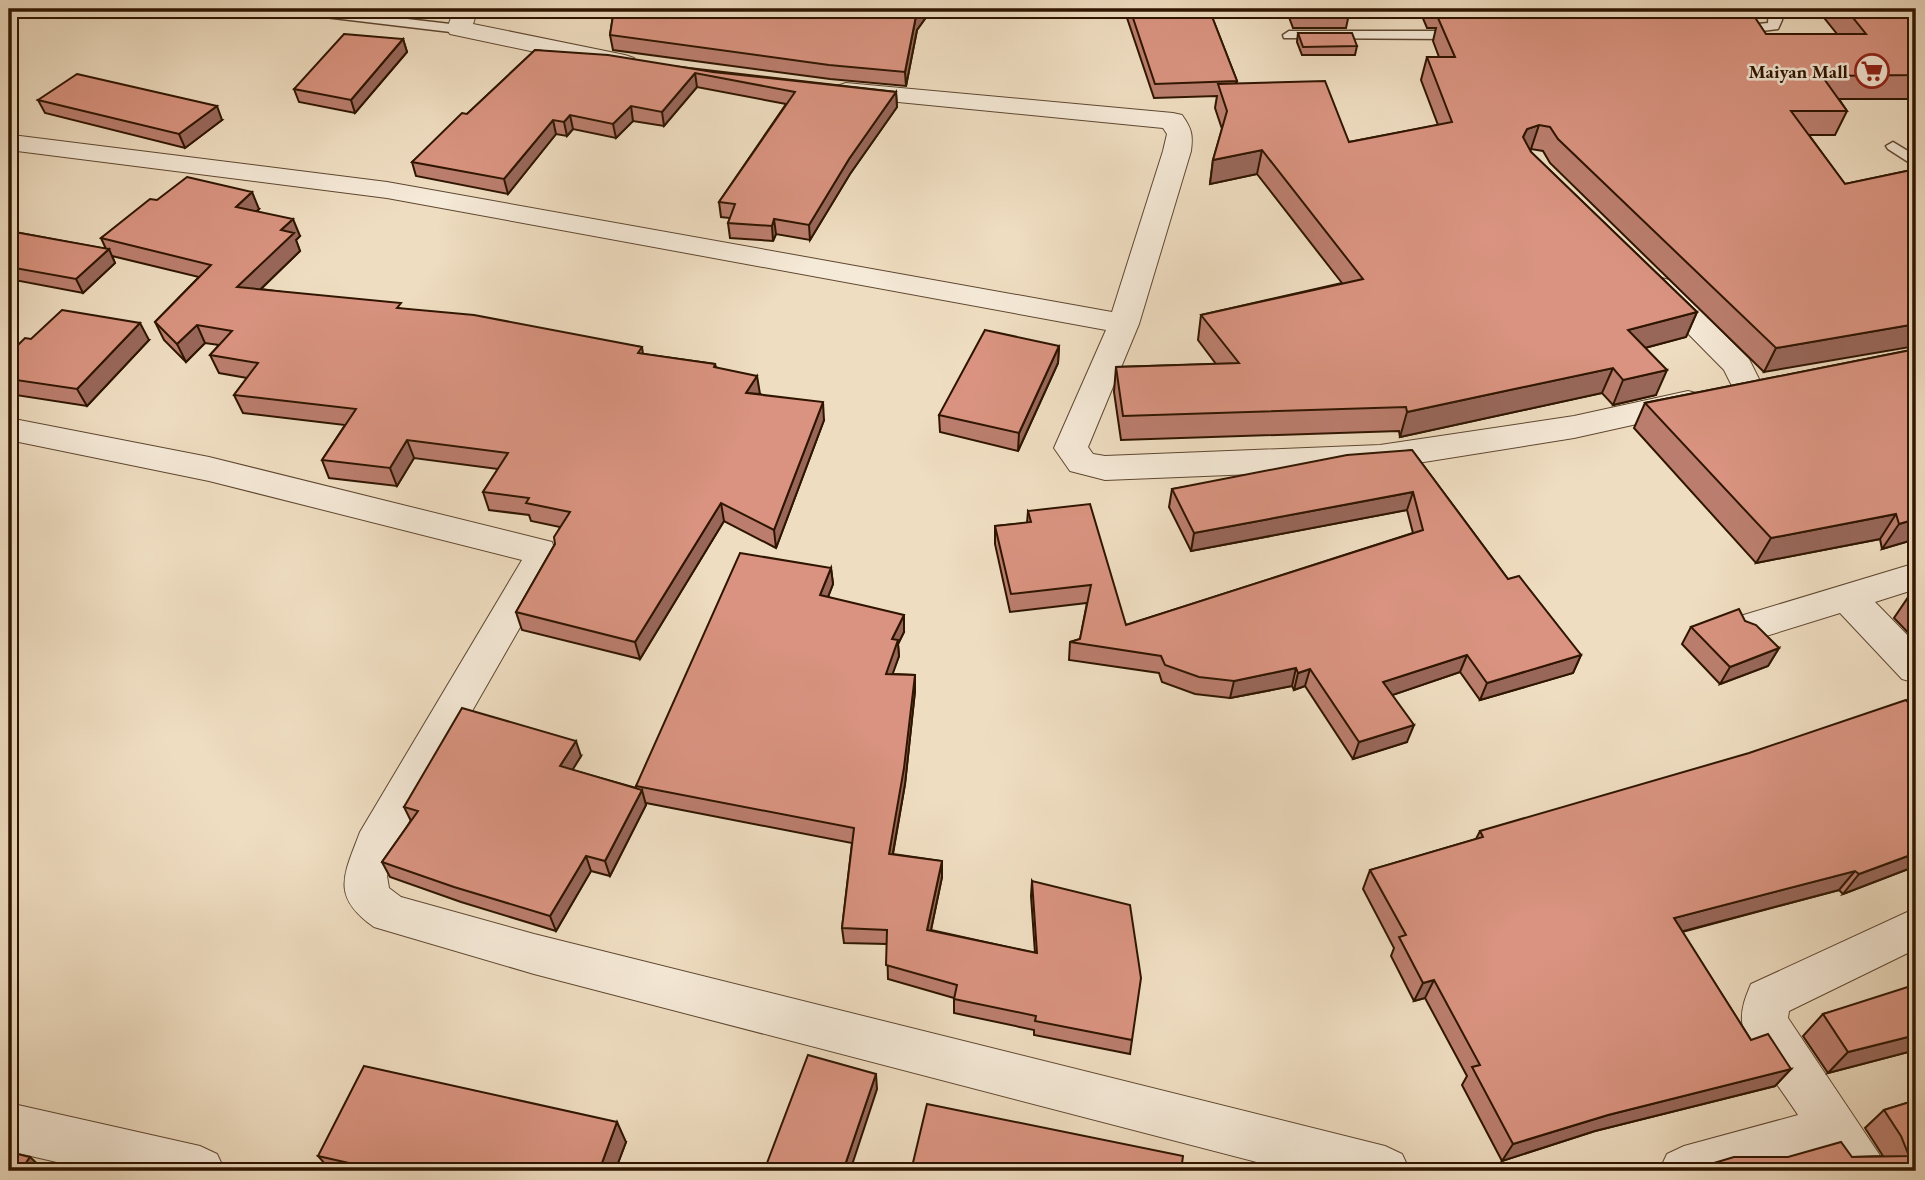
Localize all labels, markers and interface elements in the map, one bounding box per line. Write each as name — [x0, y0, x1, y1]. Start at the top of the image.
supermarket icon: Maiyan Mall — [1853, 52, 1891, 90]
place label: Maiyan Mall — [1749, 59, 1849, 84]

